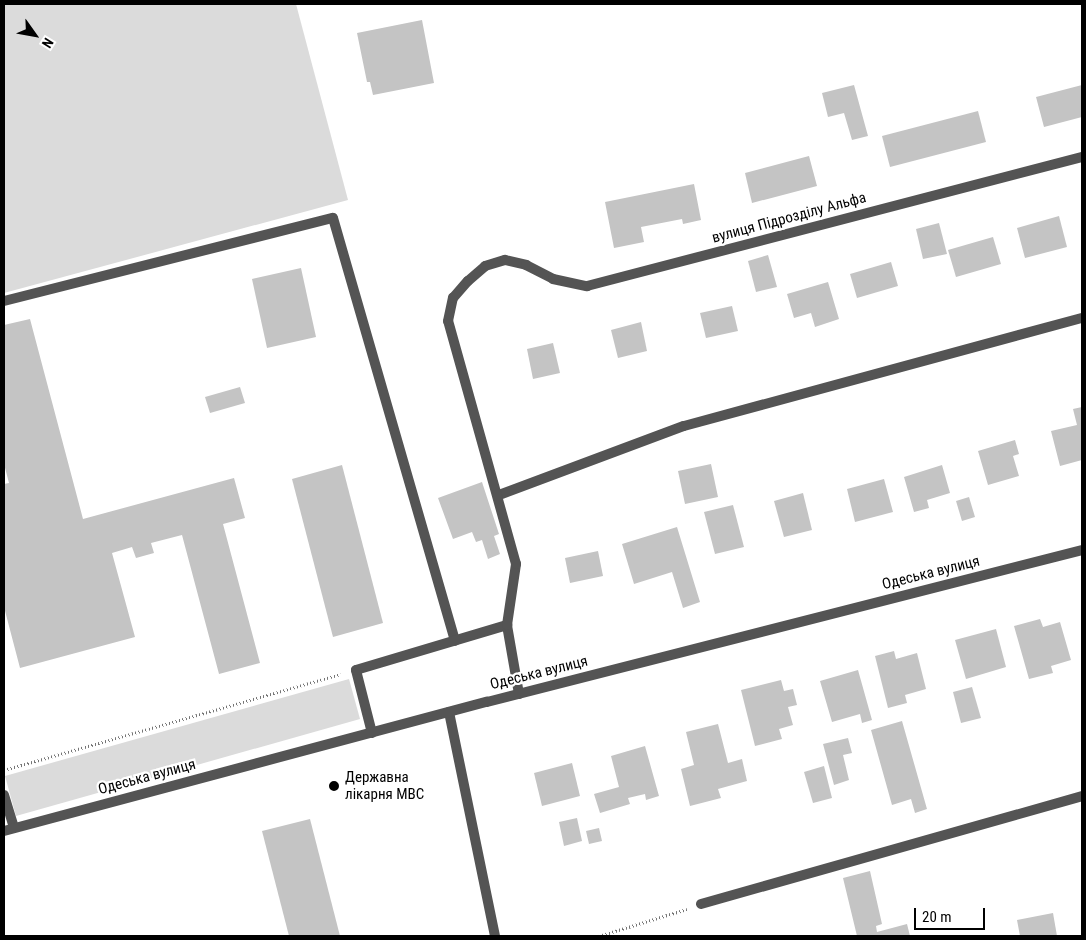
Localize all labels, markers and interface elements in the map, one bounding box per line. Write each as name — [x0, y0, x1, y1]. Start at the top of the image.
north arrow — [10, 10, 60, 60]
text: N — [39, 35, 57, 51]
street label: вулиця Підрозділу Альфа — [710, 189, 868, 247]
street label: Одеська вулиця — [880, 552, 982, 594]
street label: Одеська вулиця — [488, 652, 590, 694]
street label: Одеська вулиця — [96, 755, 198, 799]
place label: Державна лікарня МВС — [345, 768, 424, 803]
marker: Державна лікарня МВС — [327, 779, 341, 793]
scale bar — [916, 898, 987, 930]
text: 20 m — [922, 908, 952, 926]

